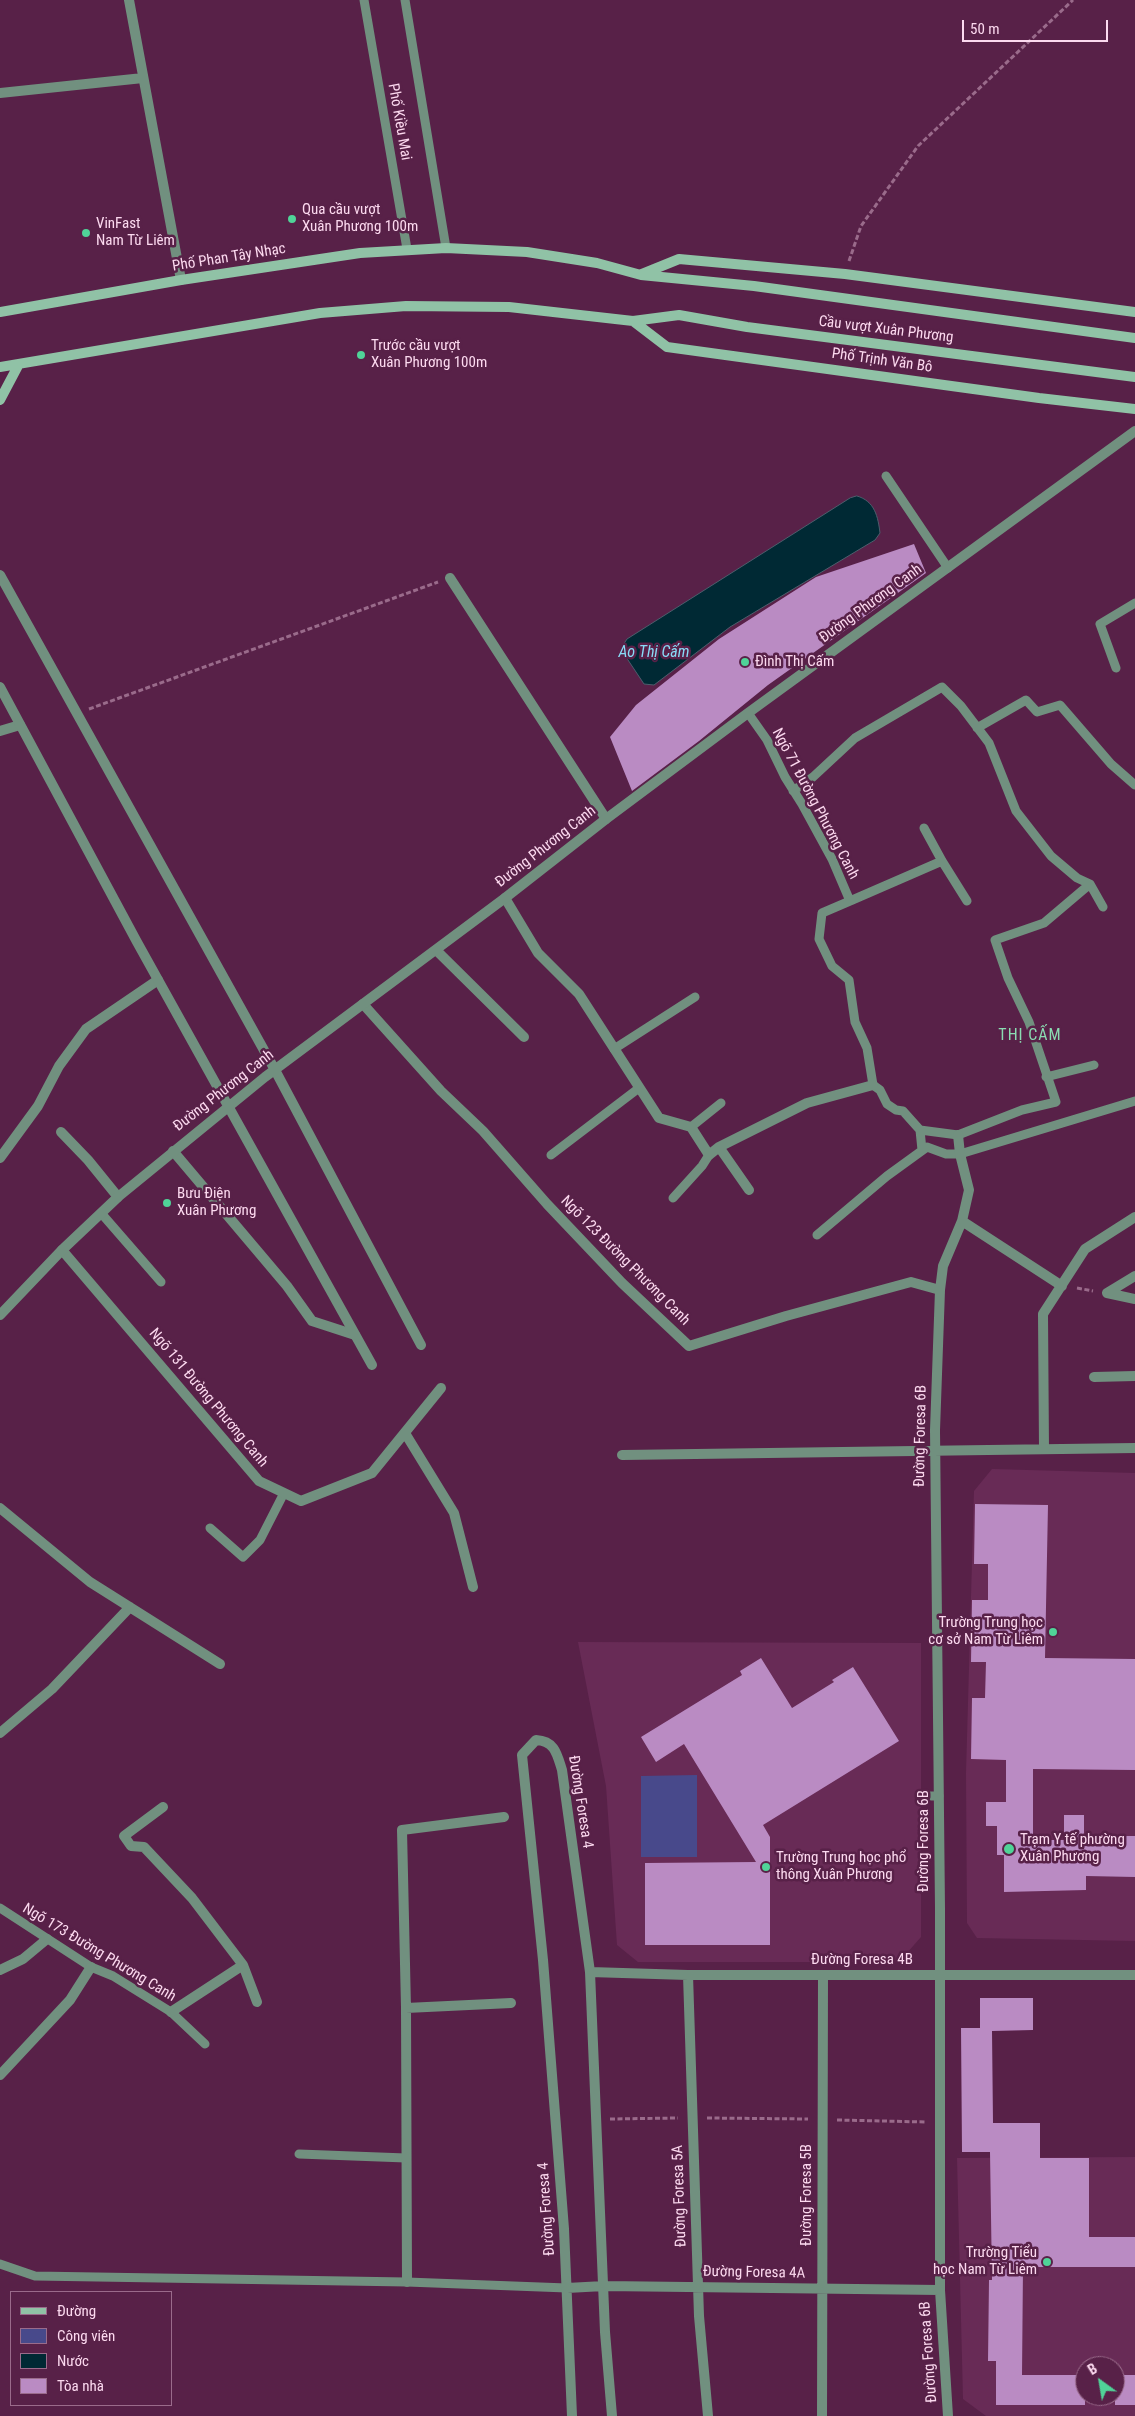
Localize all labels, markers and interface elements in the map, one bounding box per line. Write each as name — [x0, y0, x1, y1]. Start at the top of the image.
scale bar — [965, 10, 1111, 42]
text: 50 m — [970, 20, 1000, 38]
street label: Phố Kiều Mai — [383, 82, 415, 162]
place label: Qua cầu vượt Xuân Phương 100m — [302, 201, 418, 236]
marker: Qua cầu vượt Xuân Phương 100m — [286, 213, 298, 225]
place label: VinFast Nam Từ Liêm — [96, 215, 175, 250]
marker: VinFast Nam Từ Liêm — [80, 227, 92, 239]
street label: Phố Phan Tây Nhạc — [171, 240, 287, 276]
street label: Cầu vượt Xuân Phương — [818, 313, 954, 347]
place label: Trước cầu vượt Xuân Phương 100m — [371, 337, 487, 372]
street label: Phố Trịnh Văn Bô — [831, 345, 933, 377]
marker: Trước cầu vượt Xuân Phương 100m — [355, 349, 367, 361]
street label: Đường Phương Canh — [816, 561, 926, 647]
water label: Ao Thị Cấm — [619, 643, 689, 663]
place label: Đình Thị Cấm — [755, 653, 834, 671]
marker: Đình Thị Cấm — [739, 656, 751, 668]
street label: Ngõ 71 Đường Phương Canh — [768, 725, 862, 883]
street label: Đường Phương Canh — [492, 802, 600, 892]
district label: THỊ CẤM — [997, 1026, 1063, 1046]
street label: Đường Phương Canh — [170, 1046, 278, 1136]
place label: Bưu Điện Xuân Phương — [177, 1185, 256, 1220]
street label: Ngõ 123 Đường Phương Canh — [557, 1193, 693, 1329]
marker: Bưu Điện Xuân Phương — [161, 1197, 173, 1209]
street label: Ngõ 131 Đường Phương Canh — [145, 1325, 271, 1471]
street label: Đường Foresa 6B — [911, 1385, 931, 1487]
place label: Trường Trung học cơ sở Nam Từ Liêm — [928, 1614, 1043, 1649]
marker: Trường Trung học cơ sở Nam Từ Liêm — [1047, 1626, 1059, 1638]
street label: Đường Foresa 4 — [564, 1754, 596, 1850]
street label: Đường Foresa 6B — [915, 1790, 933, 1892]
place label: Trạm Y tế phường Xuân Phương — [1020, 1831, 1125, 1866]
marker: Trạm Y tế phường Xuân Phương — [1002, 1842, 1016, 1856]
place label: Trường Trung học phổ thông Xuân Phương — [776, 1849, 906, 1884]
marker: Trường Trung học phổ thông Xuân Phương — [760, 1861, 772, 1873]
street label: Ngõ 173 Đường Phương Canh — [19, 1900, 179, 2006]
street label: Đường Foresa 4B — [811, 1951, 913, 1969]
street label: Đường Foresa 5B — [798, 2144, 816, 2246]
street label: Đường Foresa 5A — [669, 2145, 691, 2247]
street label: Đường Foresa 4 — [535, 2162, 559, 2256]
place label: Trường Tiểu học Nam Từ Liêm — [933, 2244, 1037, 2279]
marker: Trường Tiểu học Nam Từ Liêm — [1041, 2256, 1053, 2268]
street label: Đường Foresa 4A — [703, 2263, 805, 2283]
legend — [10, 2291, 172, 2406]
street label: Đường Foresa 6B — [916, 2301, 942, 2403]
text: Đường — [57, 2302, 96, 2320]
text: Công viên — [57, 2327, 115, 2345]
text: Nước — [57, 2352, 89, 2370]
north arrow — [1075, 2356, 1125, 2406]
text: B — [1085, 2360, 1100, 2378]
text: Tòa nhà — [57, 2377, 104, 2395]

